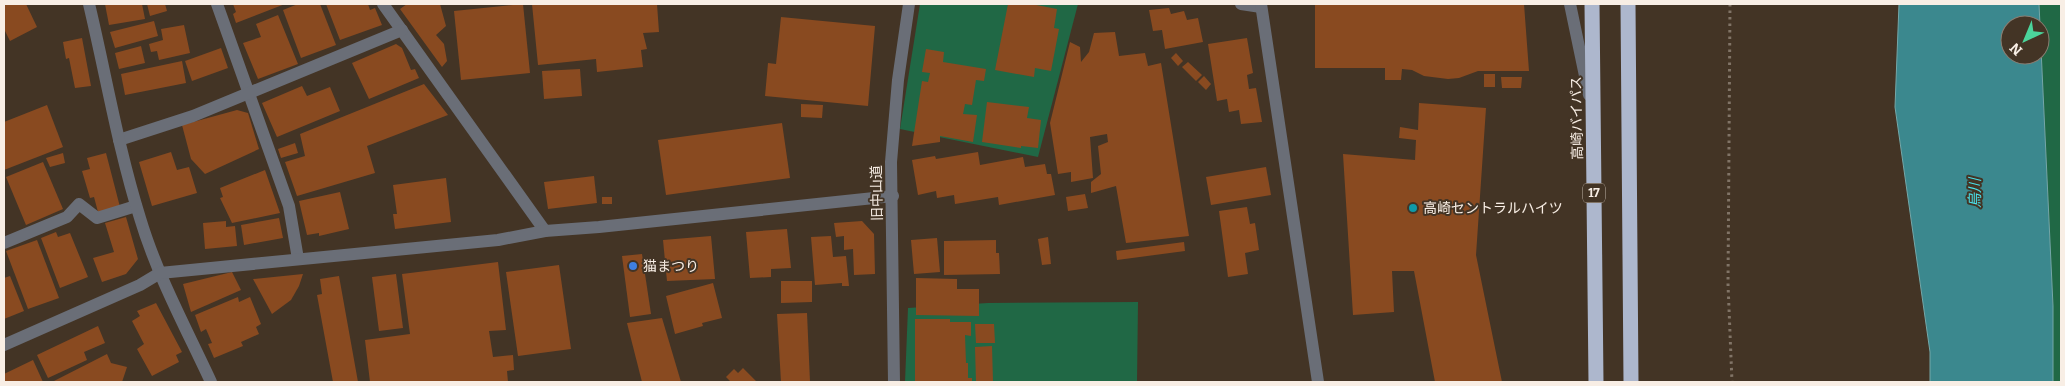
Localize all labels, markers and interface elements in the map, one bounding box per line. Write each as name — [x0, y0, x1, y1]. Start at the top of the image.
north arrow — [2000, 15, 2050, 65]
text: N — [2006, 39, 2026, 59]
street label: 高崎バイパス — [1568, 76, 1586, 160]
street label: 旧中山道 — [868, 165, 886, 221]
water label: 烏川 — [1966, 176, 1984, 208]
road number: 17 — [1583, 184, 1605, 202]
place label: 高崎セントラルハイツ — [1423, 200, 1563, 217]
marker: 高崎セントラルハイツ — [1407, 202, 1419, 214]
place label: 猫まつり — [643, 258, 699, 275]
marker: 猫まつり — [627, 260, 639, 272]

